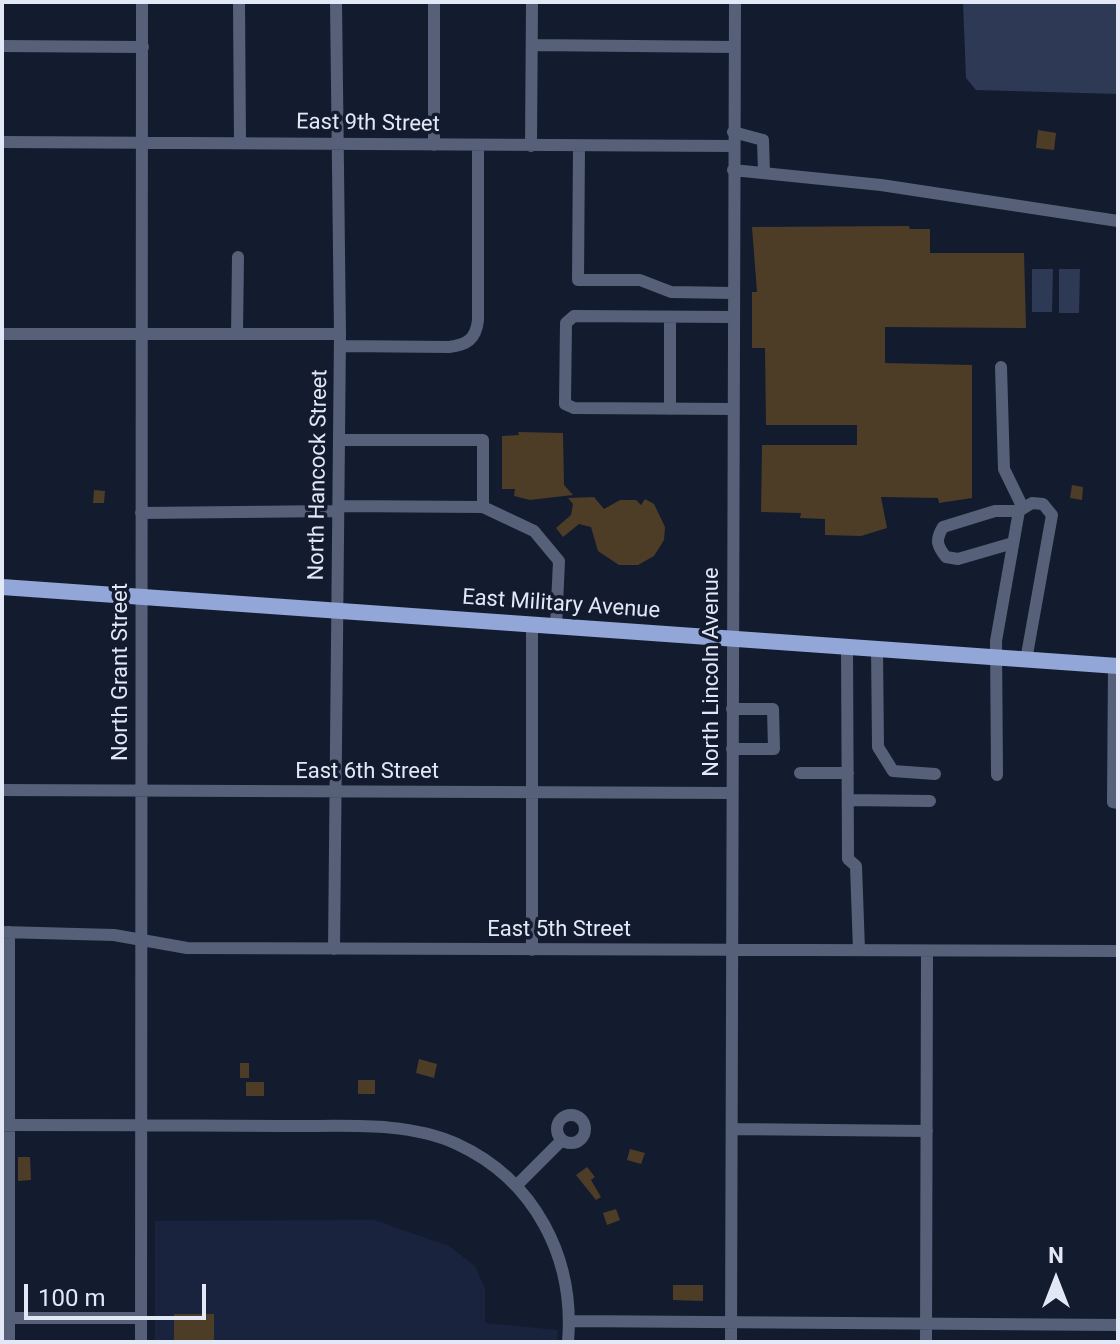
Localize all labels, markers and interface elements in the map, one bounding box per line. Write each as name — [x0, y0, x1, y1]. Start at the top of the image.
street label: East 9th Street — [296, 110, 440, 138]
street label: North Hancock Street — [304, 369, 334, 581]
street label: North Lincoln Avenue — [699, 567, 725, 777]
street label: North Grant Street — [108, 583, 134, 761]
street label: East Military Avenue — [461, 585, 661, 625]
street label: East 6th Street — [295, 759, 439, 785]
street label: East 5th Street — [487, 917, 631, 943]
north arrow — [1016, 1240, 1096, 1320]
text: N — [1048, 1243, 1064, 1268]
scale bar — [28, 1268, 210, 1318]
text: 100 m — [38, 1284, 105, 1312]

